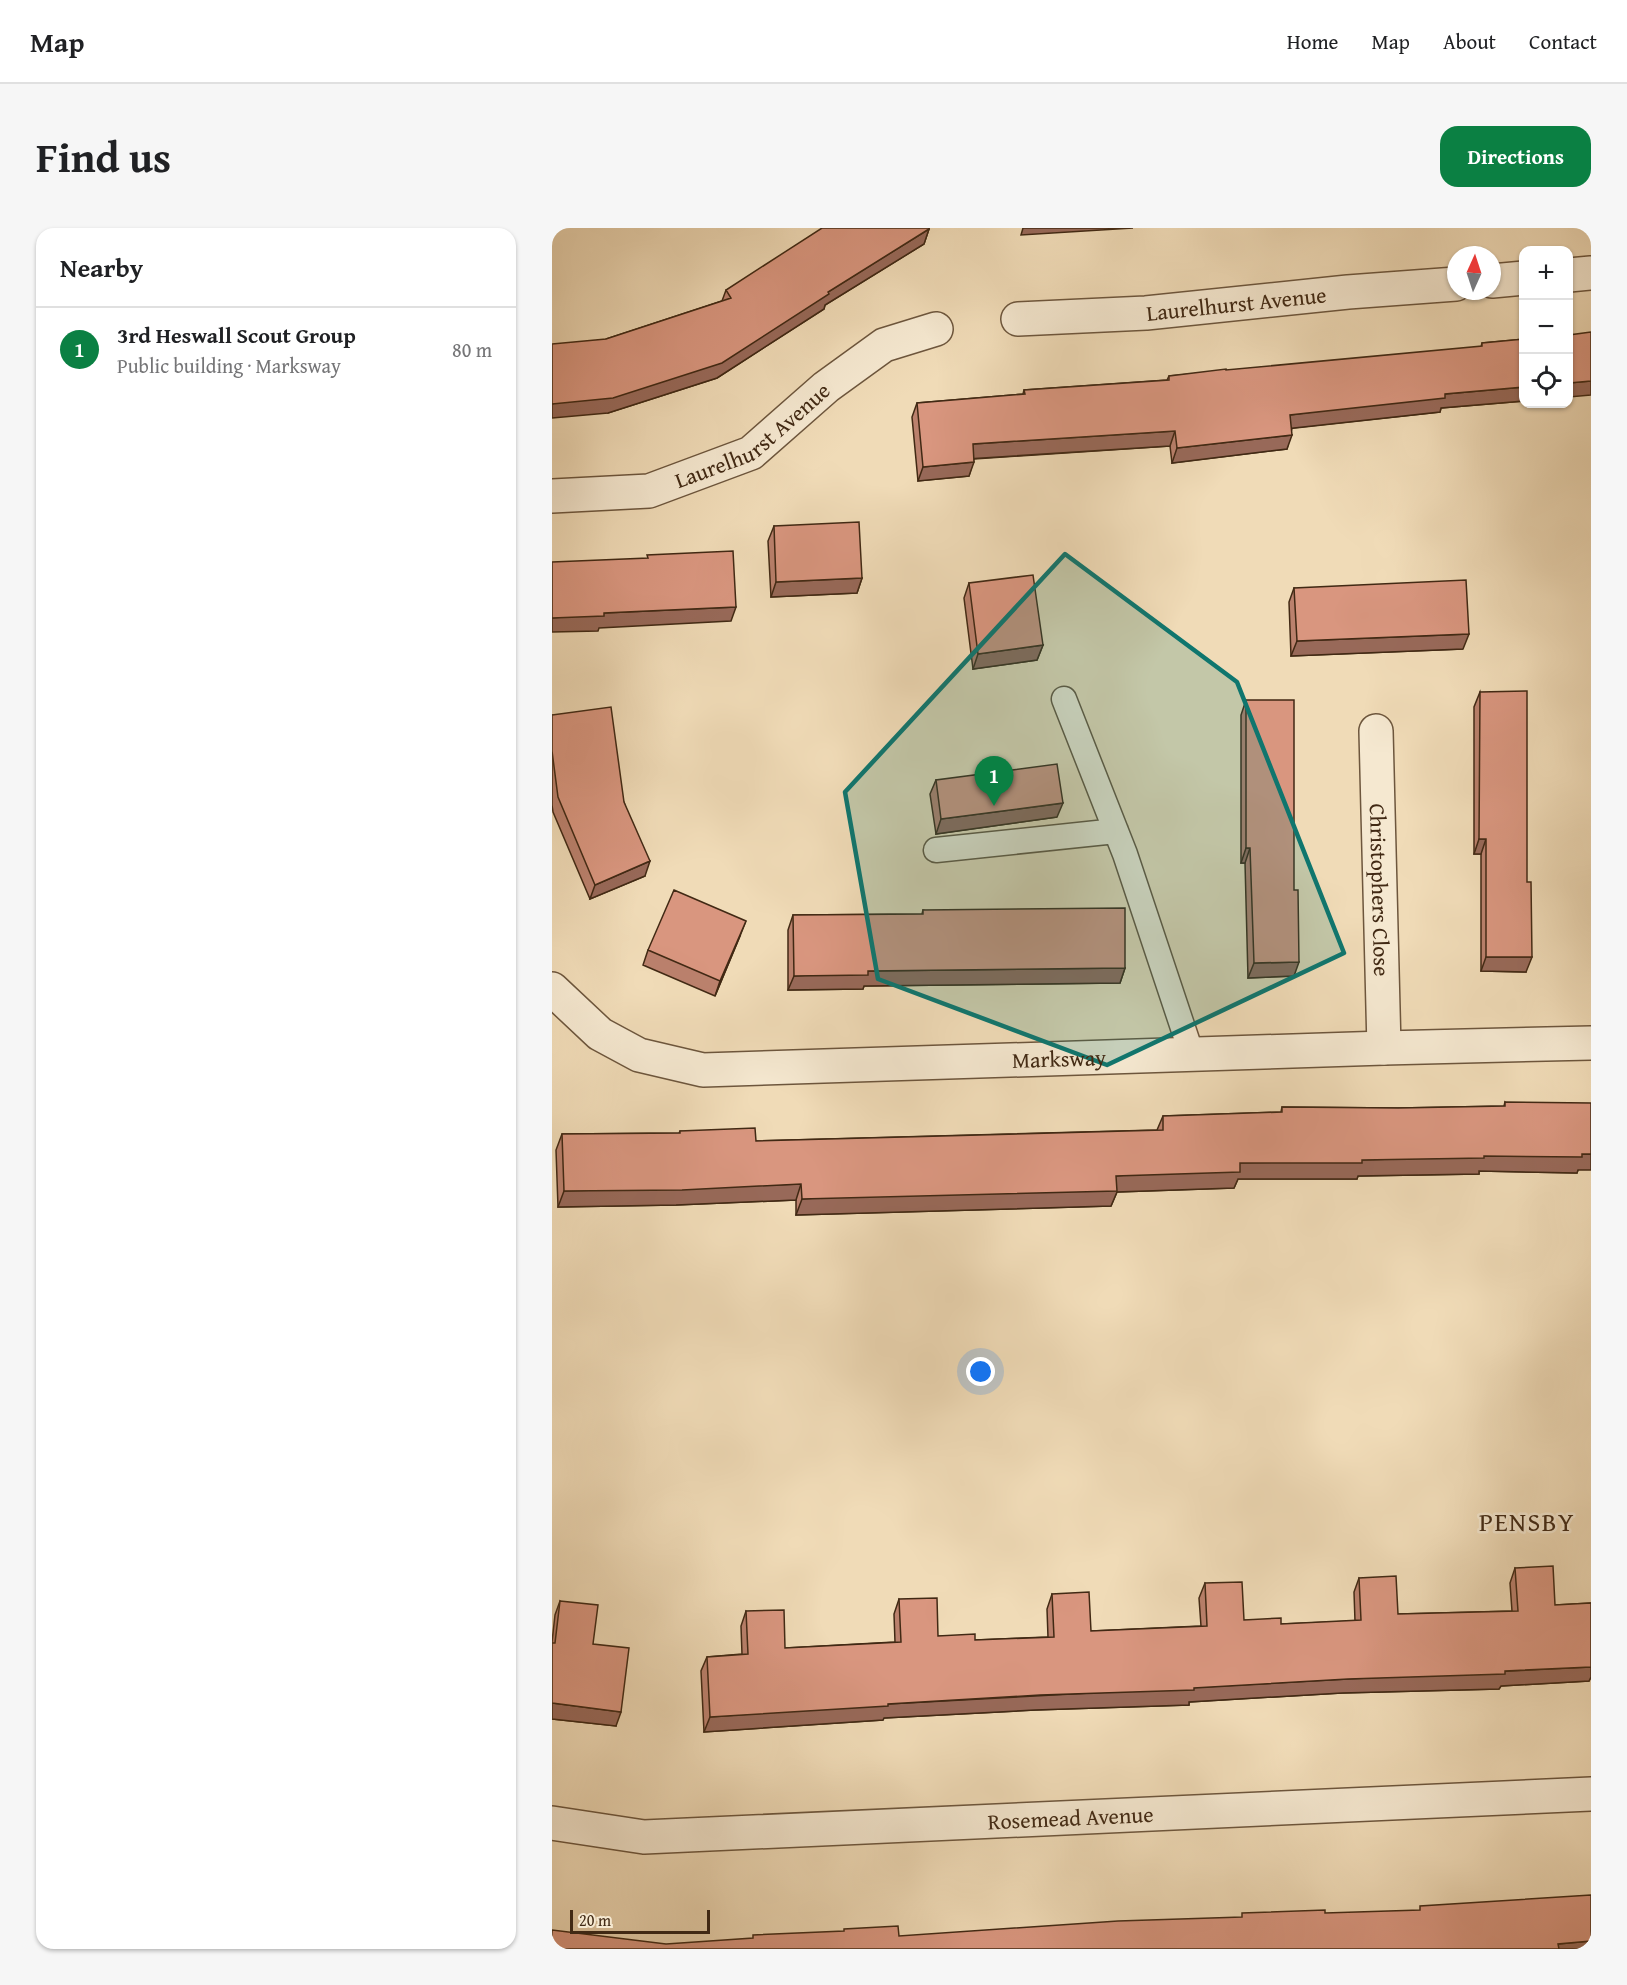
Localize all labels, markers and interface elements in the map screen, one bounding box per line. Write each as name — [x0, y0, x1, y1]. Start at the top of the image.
text: Map — [30, 21, 84, 62]
text: Home — [1287, 26, 1338, 57]
text: Map — [1371, 26, 1410, 57]
text: About — [1443, 26, 1496, 57]
text: Contact — [1529, 26, 1597, 57]
text: Find us — [36, 126, 171, 187]
button: Directions — [1440, 126, 1591, 187]
north arrow — [1447, 246, 1501, 300]
map controls — [1519, 246, 1573, 408]
button: + — [1519, 246, 1573, 300]
text: Nearby — [60, 248, 143, 287]
street label: Laurelhurst Avenue — [1145, 278, 1328, 329]
button: − — [1519, 300, 1573, 354]
text: 3rd Heswall Scout Group — [117, 319, 356, 351]
text: 1 — [74, 335, 85, 364]
text: 80 m — [452, 335, 492, 364]
text: Public building · Marksway — [117, 351, 341, 380]
button: locate — [1519, 354, 1573, 408]
street label: Laurelhurst Avenue — [670, 375, 837, 496]
pin: 1 — [974, 756, 1014, 806]
street label: Christophers Close — [1362, 803, 1398, 977]
street label: Marksway — [1011, 1041, 1107, 1076]
your location — [966, 1357, 995, 1386]
district label: PENSBY — [1479, 1502, 1575, 1541]
street label: Rosemead Avenue — [987, 1798, 1154, 1837]
scale bar — [570, 1907, 710, 1934]
text: 20 m — [579, 1908, 611, 1932]

